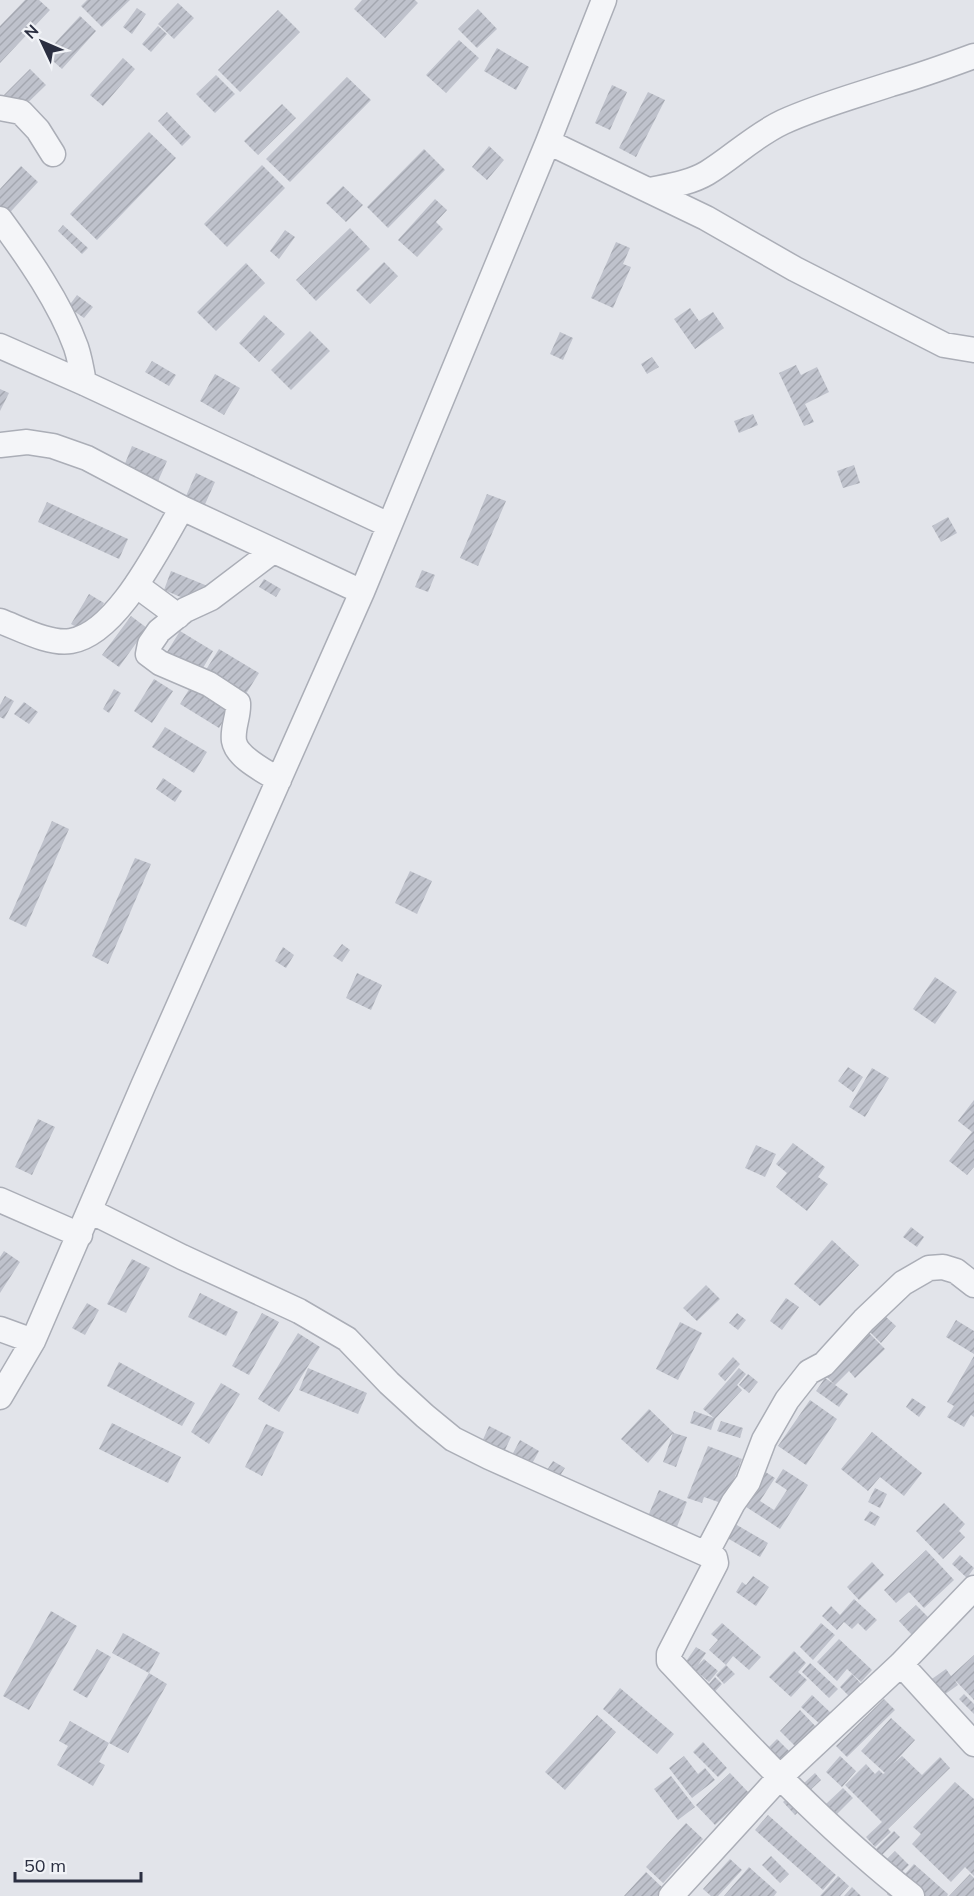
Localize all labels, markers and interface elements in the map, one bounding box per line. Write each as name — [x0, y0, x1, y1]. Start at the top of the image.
north arrow — [12, 12, 72, 72]
text: N — [20, 20, 43, 43]
scale bar — [15, 1845, 141, 1883]
text: 50 m — [24, 1854, 66, 1877]

